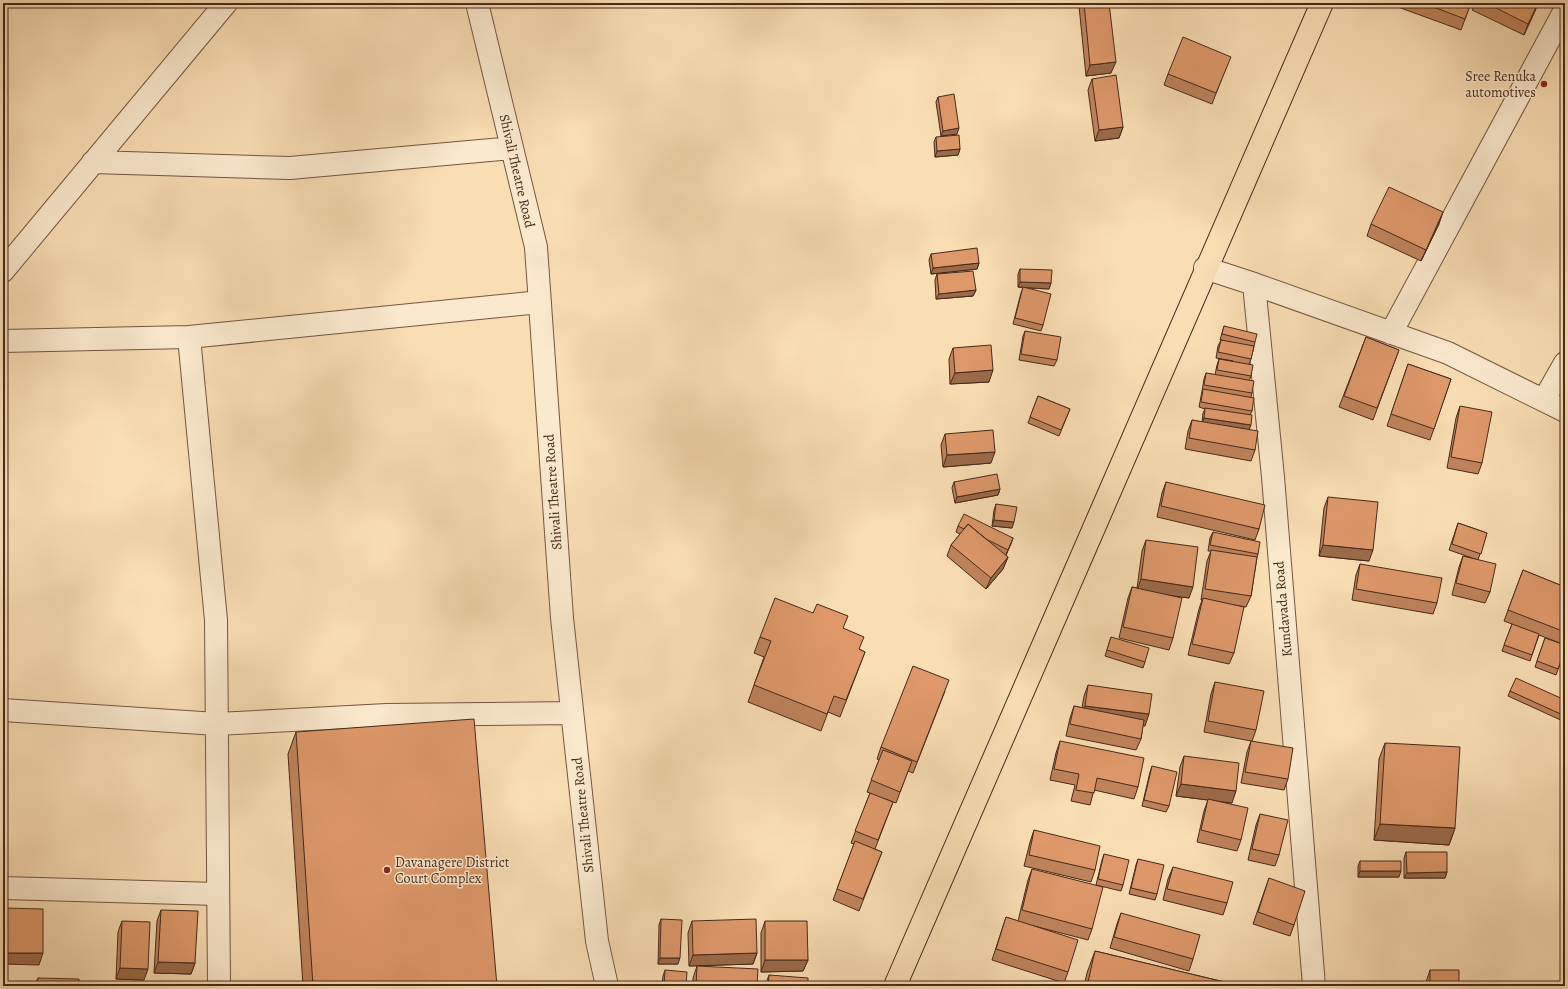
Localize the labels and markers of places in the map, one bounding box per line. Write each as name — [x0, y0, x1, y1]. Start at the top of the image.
place label: Sree Renuka automotives — [1465, 67, 1536, 102]
marker: Sree Renuka automotives — [1539, 79, 1549, 89]
place label: Davanagere District Court Complex — [395, 853, 510, 888]
marker: Davanagere District Court Complex — [382, 865, 392, 875]

